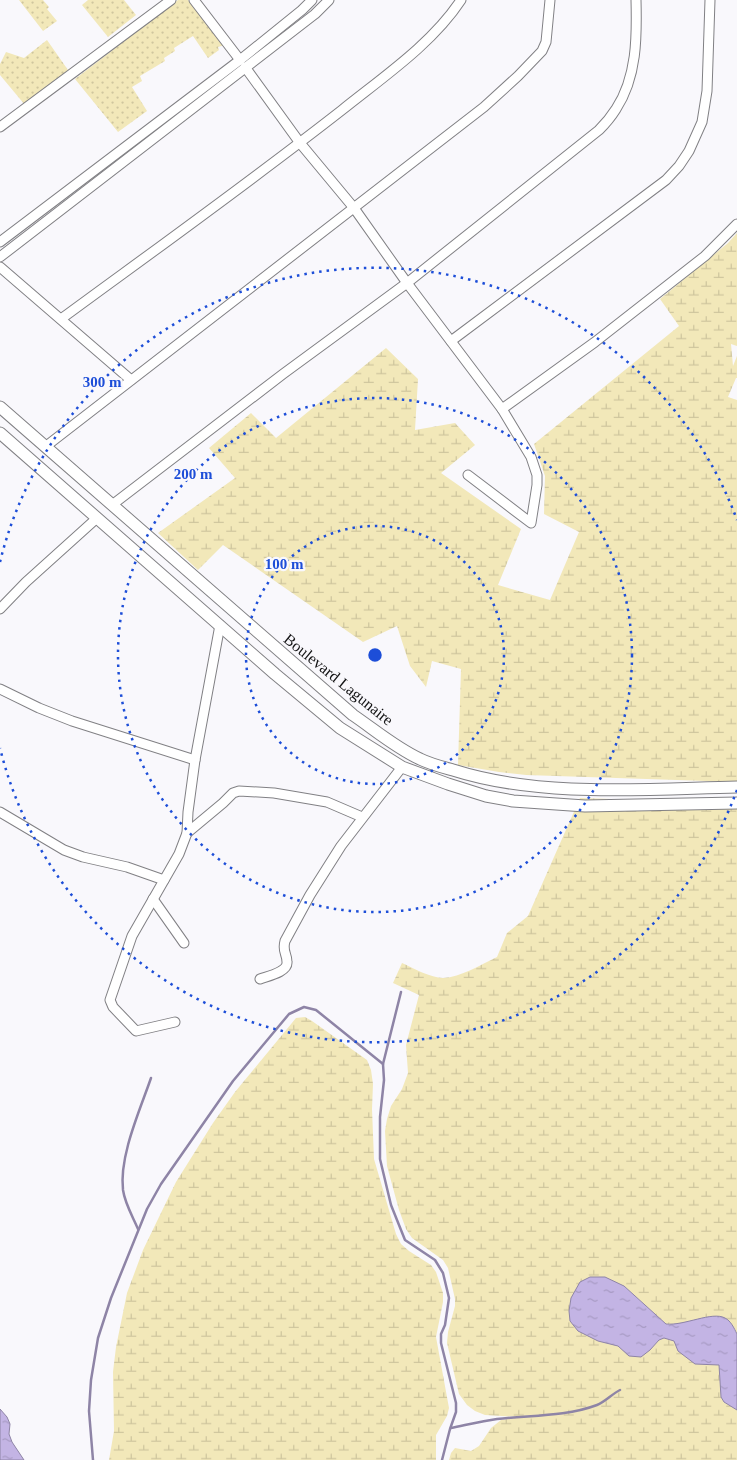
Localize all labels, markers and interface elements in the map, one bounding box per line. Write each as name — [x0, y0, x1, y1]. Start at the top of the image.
text: 300 m — [83, 374, 122, 390]
text: 200 m — [174, 466, 213, 482]
text: 100 m — [265, 556, 304, 572]
street label: Boulevard Lagunaire — [280, 630, 397, 729]
centre of rings — [366, 646, 384, 664]

